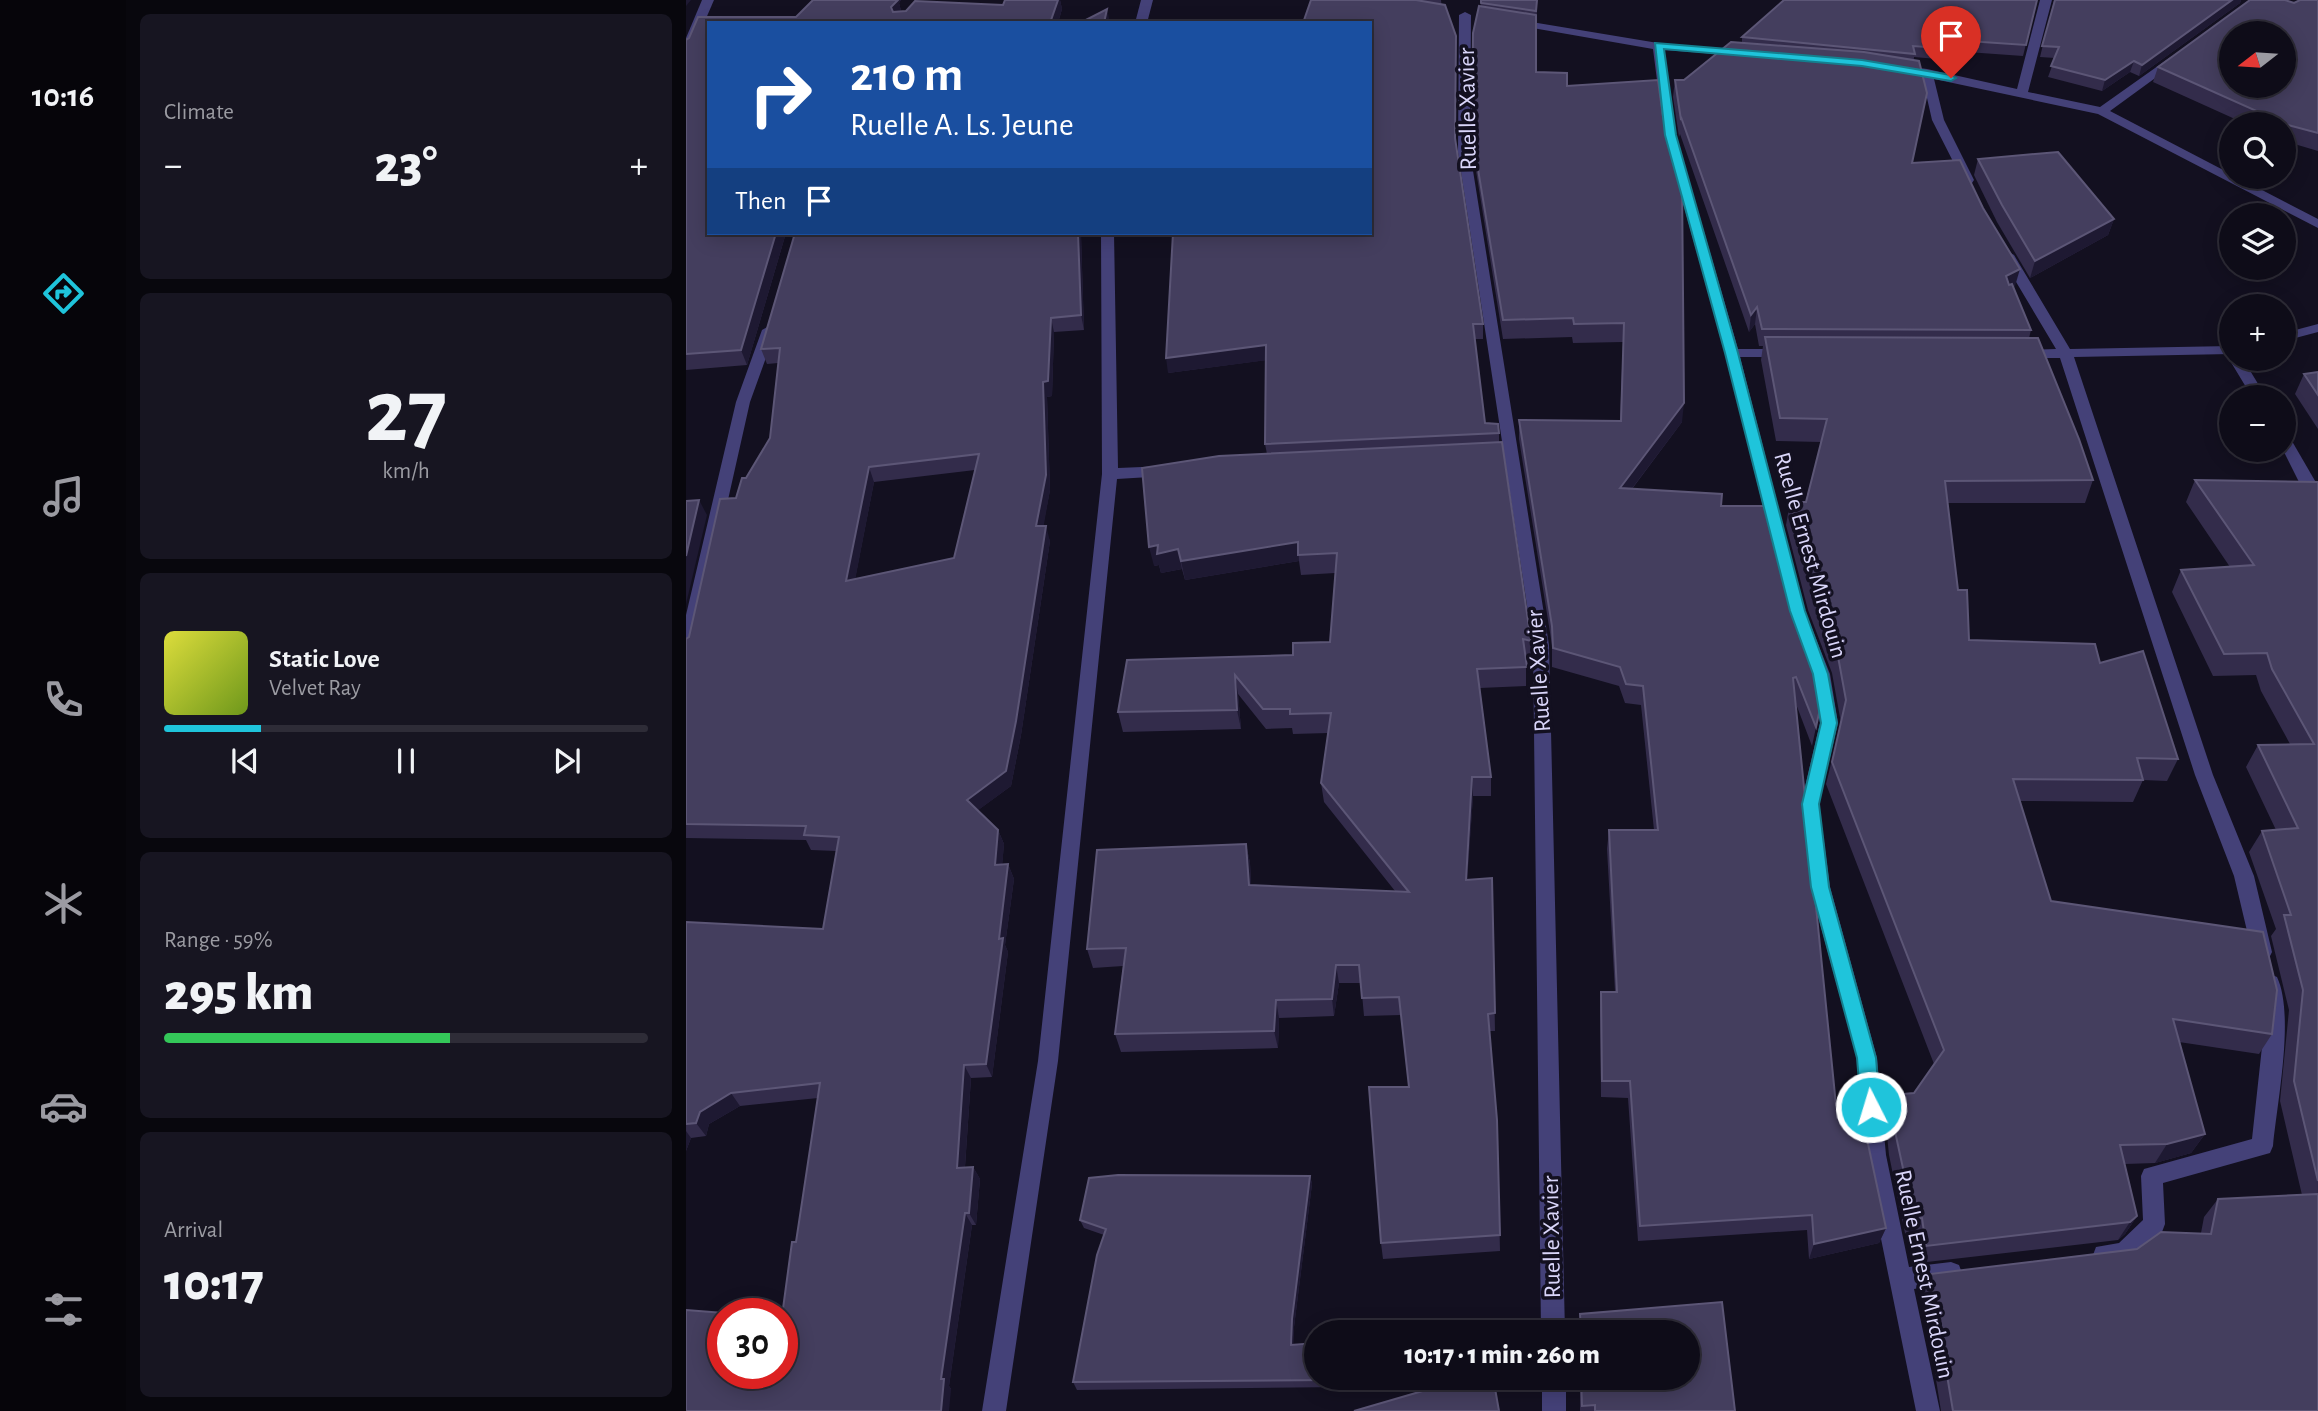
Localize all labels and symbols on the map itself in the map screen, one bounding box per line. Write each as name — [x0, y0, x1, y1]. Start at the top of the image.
pin — [1921, 6, 1981, 78]
north arrow — [2219, 21, 2296, 98]
street label: Ruelle Xavier — [1455, 47, 1481, 170]
street label: Ruelle Ernest Mirdouin — [1769, 450, 1851, 661]
street label: Ruelle Xavier — [1523, 609, 1555, 733]
position arrow — [1834, 1070, 1908, 1144]
street label: Ruelle Ernest Mirdouin — [1890, 1167, 1958, 1381]
street label: Ruelle Xavier — [1539, 1175, 1565, 1298]
speed limit sign: 30 — [707, 1298, 798, 1389]

